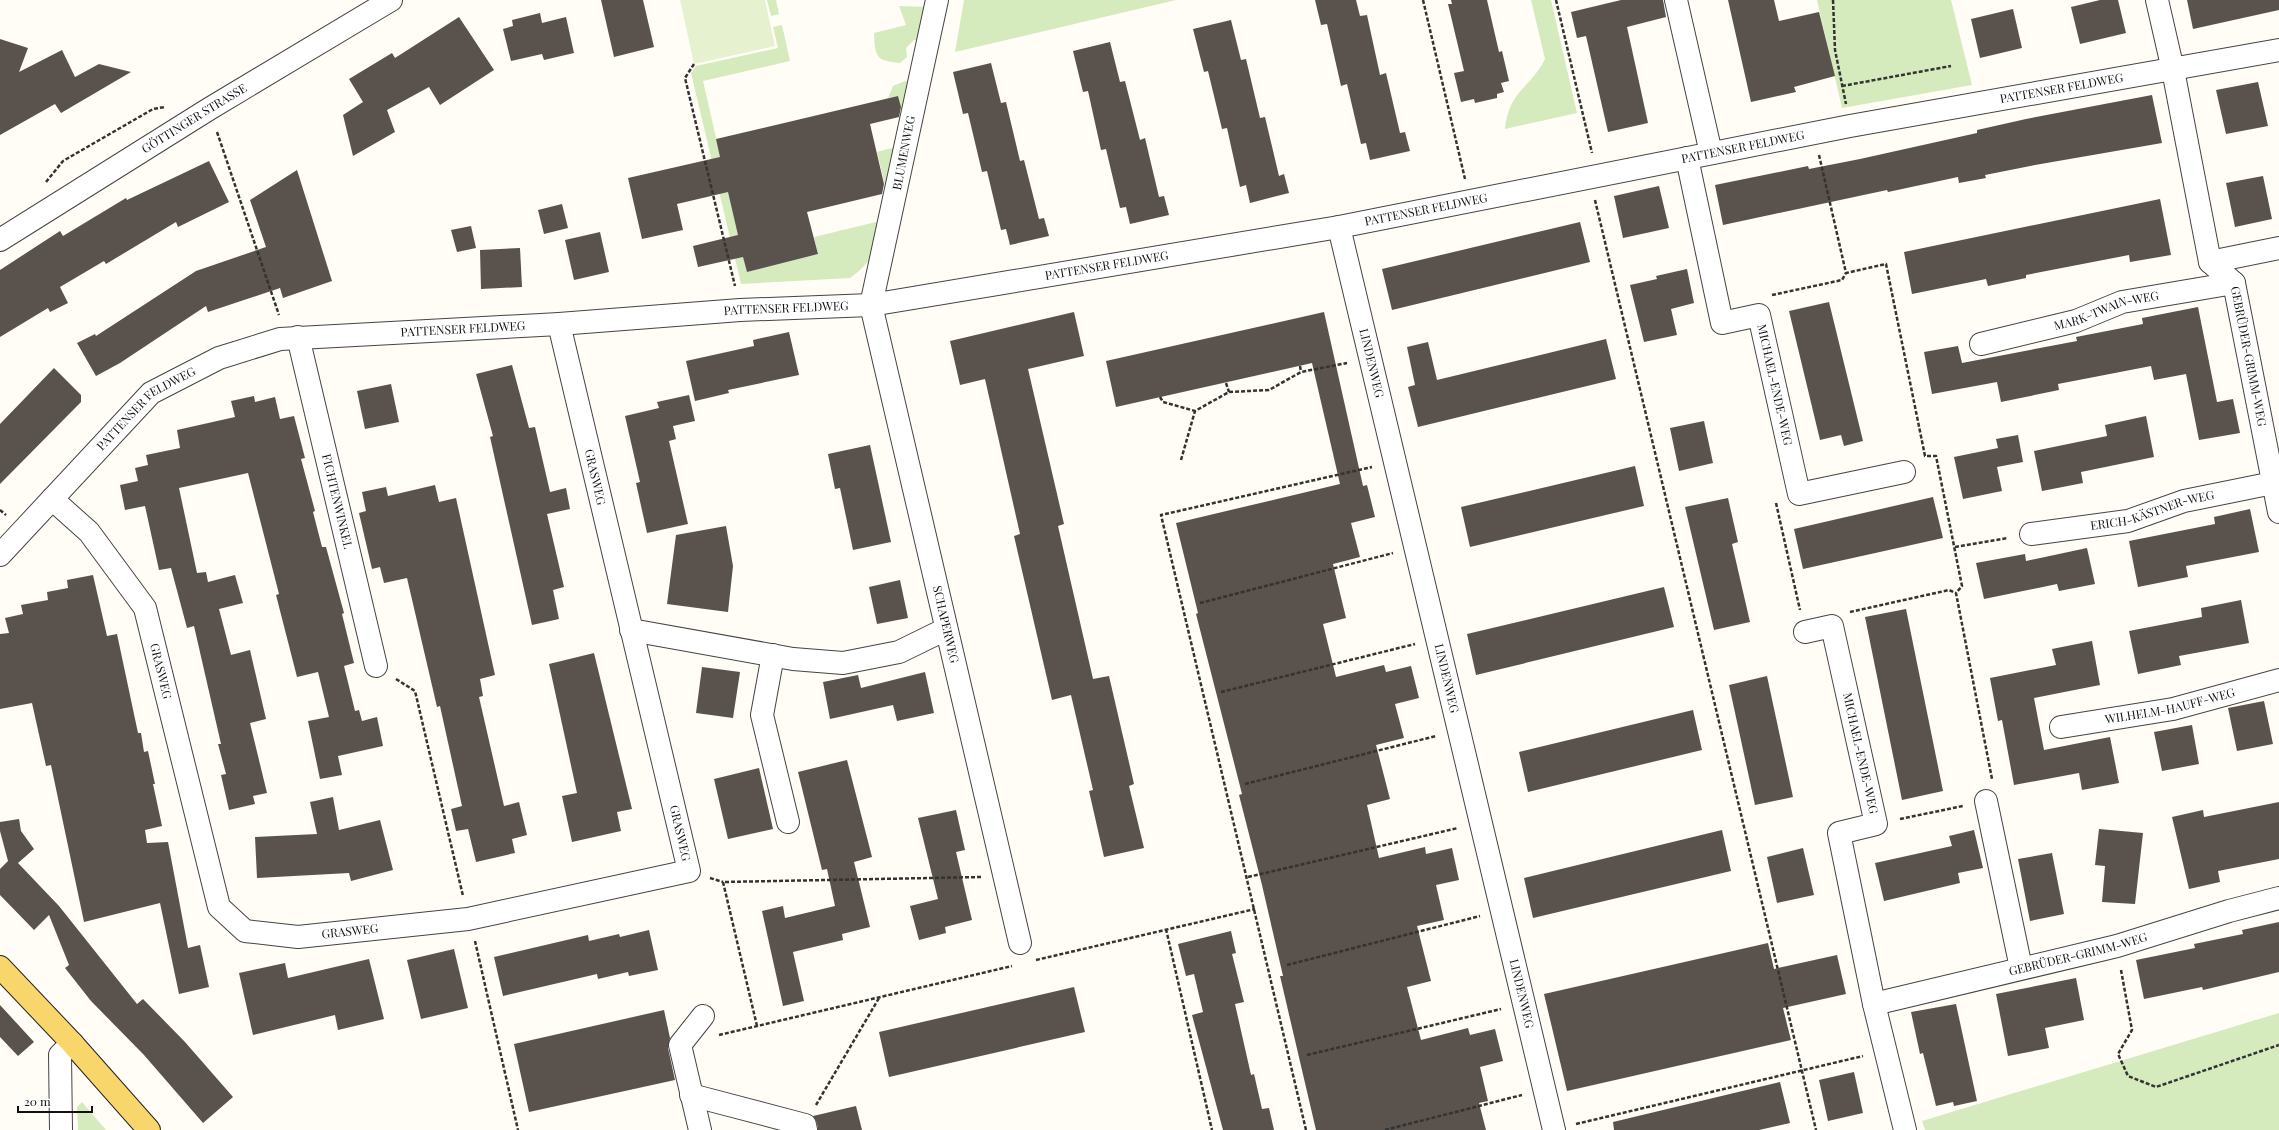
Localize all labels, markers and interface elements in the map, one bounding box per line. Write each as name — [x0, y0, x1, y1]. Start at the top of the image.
street label: PATTENSER FELDWEG — [1998, 69, 2125, 106]
street label: GÖTTINGER STRASSE — [138, 79, 249, 156]
street label: BLUMENWEG — [888, 114, 918, 191]
street label: PATTENSER FELDWEG — [1680, 126, 1806, 166]
street label: PATTENSER FELDWEG — [1363, 189, 1489, 229]
street label: PATTENSER FELDWEG — [1044, 246, 1170, 283]
street label: GEBRÜDER-GRIMM-WEG — [2228, 285, 2271, 428]
street label: MARK-TWAIN-WEG — [2052, 287, 2160, 333]
street label: PATTENSER FELDWEG — [723, 297, 849, 318]
street label: PATTENSER FELDWEG — [400, 317, 526, 340]
street label: MICHAEL-ENDE-WEG — [1754, 322, 1797, 447]
street label: LINDENWEG — [1356, 327, 1388, 400]
street label: PATTENSER FELDWEG — [93, 362, 198, 453]
street label: GRASWEG — [582, 447, 610, 507]
street label: FICHTENWINKEL — [319, 452, 357, 550]
street label: ERICH-KÄSTNER-WEG — [2089, 486, 2216, 533]
street label: SCHAPERWEG — [930, 584, 963, 665]
street label: GRASWEG — [147, 641, 176, 701]
street label: LINDENWEG — [1431, 642, 1464, 715]
street label: WILHELM-HAUFF-WEG — [2103, 683, 2237, 727]
street label: MICHAEL-ENDE-WEG — [1840, 691, 1883, 816]
street label: GRASWEG — [667, 803, 695, 863]
street label: GRASWEG — [321, 919, 380, 941]
street label: GEBRÜDER-GRIMM-WEG — [2007, 928, 2150, 979]
street label: LINDENWEG — [1507, 957, 1539, 1030]
scale bar — [18, 1088, 92, 1114]
text: 20 m — [24, 1093, 51, 1109]

